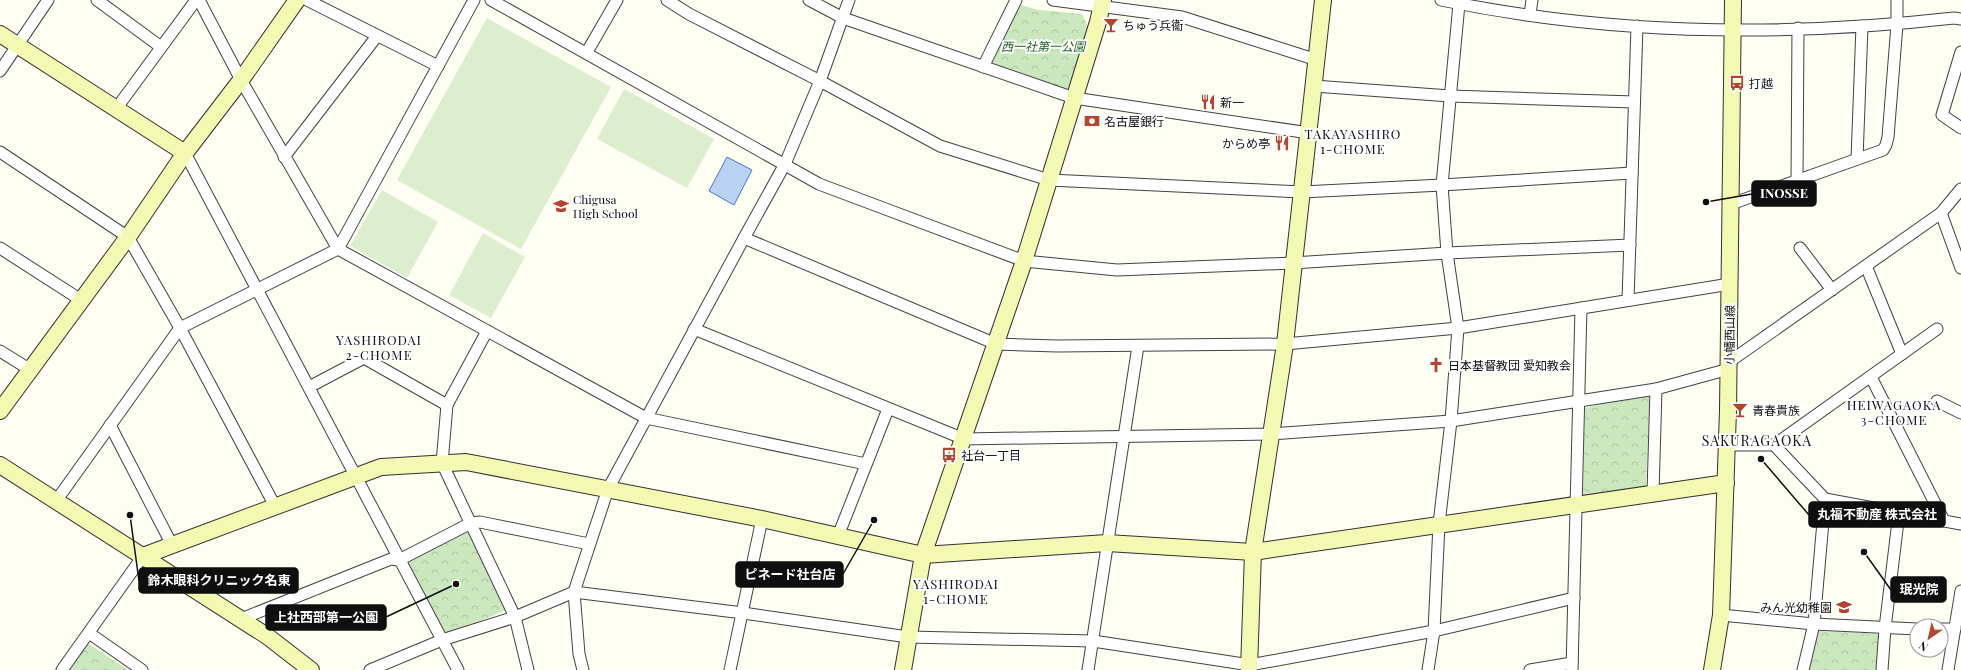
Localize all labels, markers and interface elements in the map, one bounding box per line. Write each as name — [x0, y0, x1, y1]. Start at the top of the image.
bar icon: ちゅう兵衞 — [1102, 16, 1120, 34]
place label: ちゅう兵衞 — [1123, 17, 1183, 33]
park label: 西一社第一公園 — [1001, 38, 1087, 54]
bus stop icon: 打越 — [1728, 74, 1746, 92]
place label: 打越 — [1749, 75, 1773, 91]
restaurant icon: 新一 — [1199, 93, 1217, 111]
place label: 新一 — [1220, 94, 1244, 110]
bank icon: 名古屋銀行 — [1083, 112, 1101, 130]
place label: 名古屋銀行 — [1104, 113, 1164, 129]
district label: TAKAYASHIRO 1-CHOME — [1304, 125, 1402, 157]
restaurant icon: からめ亭 — [1273, 134, 1291, 152]
place label: からめ亭 — [1222, 135, 1270, 151]
callout: INOSSE — [1752, 181, 1816, 206]
text: INOSSE — [1760, 184, 1808, 201]
place label: Chigusa High School — [573, 191, 638, 221]
school or university icon: Chigusa High School — [552, 197, 570, 215]
street label: 小幡西山線 — [1720, 305, 1738, 365]
district label: YASHIRODAI 2-CHOME — [335, 331, 422, 363]
church icon: 日本基督教団 愛知教会 — [1427, 356, 1445, 374]
place label: 日本基督教団 愛知教会 — [1448, 357, 1571, 373]
district label: HEIWAGAOKA 3-CHOME — [1847, 396, 1941, 428]
bar icon: 青春貴族 — [1731, 401, 1749, 419]
place label: 青春貴族 — [1752, 402, 1800, 418]
district label: SAKURAGAOKA — [1702, 431, 1812, 450]
bus stop icon: 社台一丁目 — [940, 446, 958, 464]
place label: 社台一丁目 — [961, 447, 1021, 463]
callout: 丸福不動産 株式会社 — [1809, 502, 1945, 527]
text: 丸福不動産 株式会社 — [1817, 505, 1937, 522]
callout: ピネード社台店 — [736, 562, 843, 587]
text: ピネード社台店 — [744, 565, 836, 582]
callout: 鈴木眼科クリニック名東 — [139, 568, 298, 593]
text: 鈴木眼科クリニック名東 — [147, 571, 291, 588]
district label: YASHIRODAI 1-CHOME — [912, 575, 999, 607]
callout: 珉光院 — [1891, 577, 1946, 602]
text: 珉光院 — [1899, 580, 1939, 597]
school or university icon: みん光幼稚園 — [1835, 598, 1853, 616]
place label: みん光幼稚園 — [1760, 599, 1832, 615]
callout: 上社西部第一公園 — [266, 605, 386, 630]
text: 上社西部第一公園 — [274, 608, 378, 625]
north arrow — [1909, 618, 1949, 658]
text: N — [1916, 638, 1931, 655]

